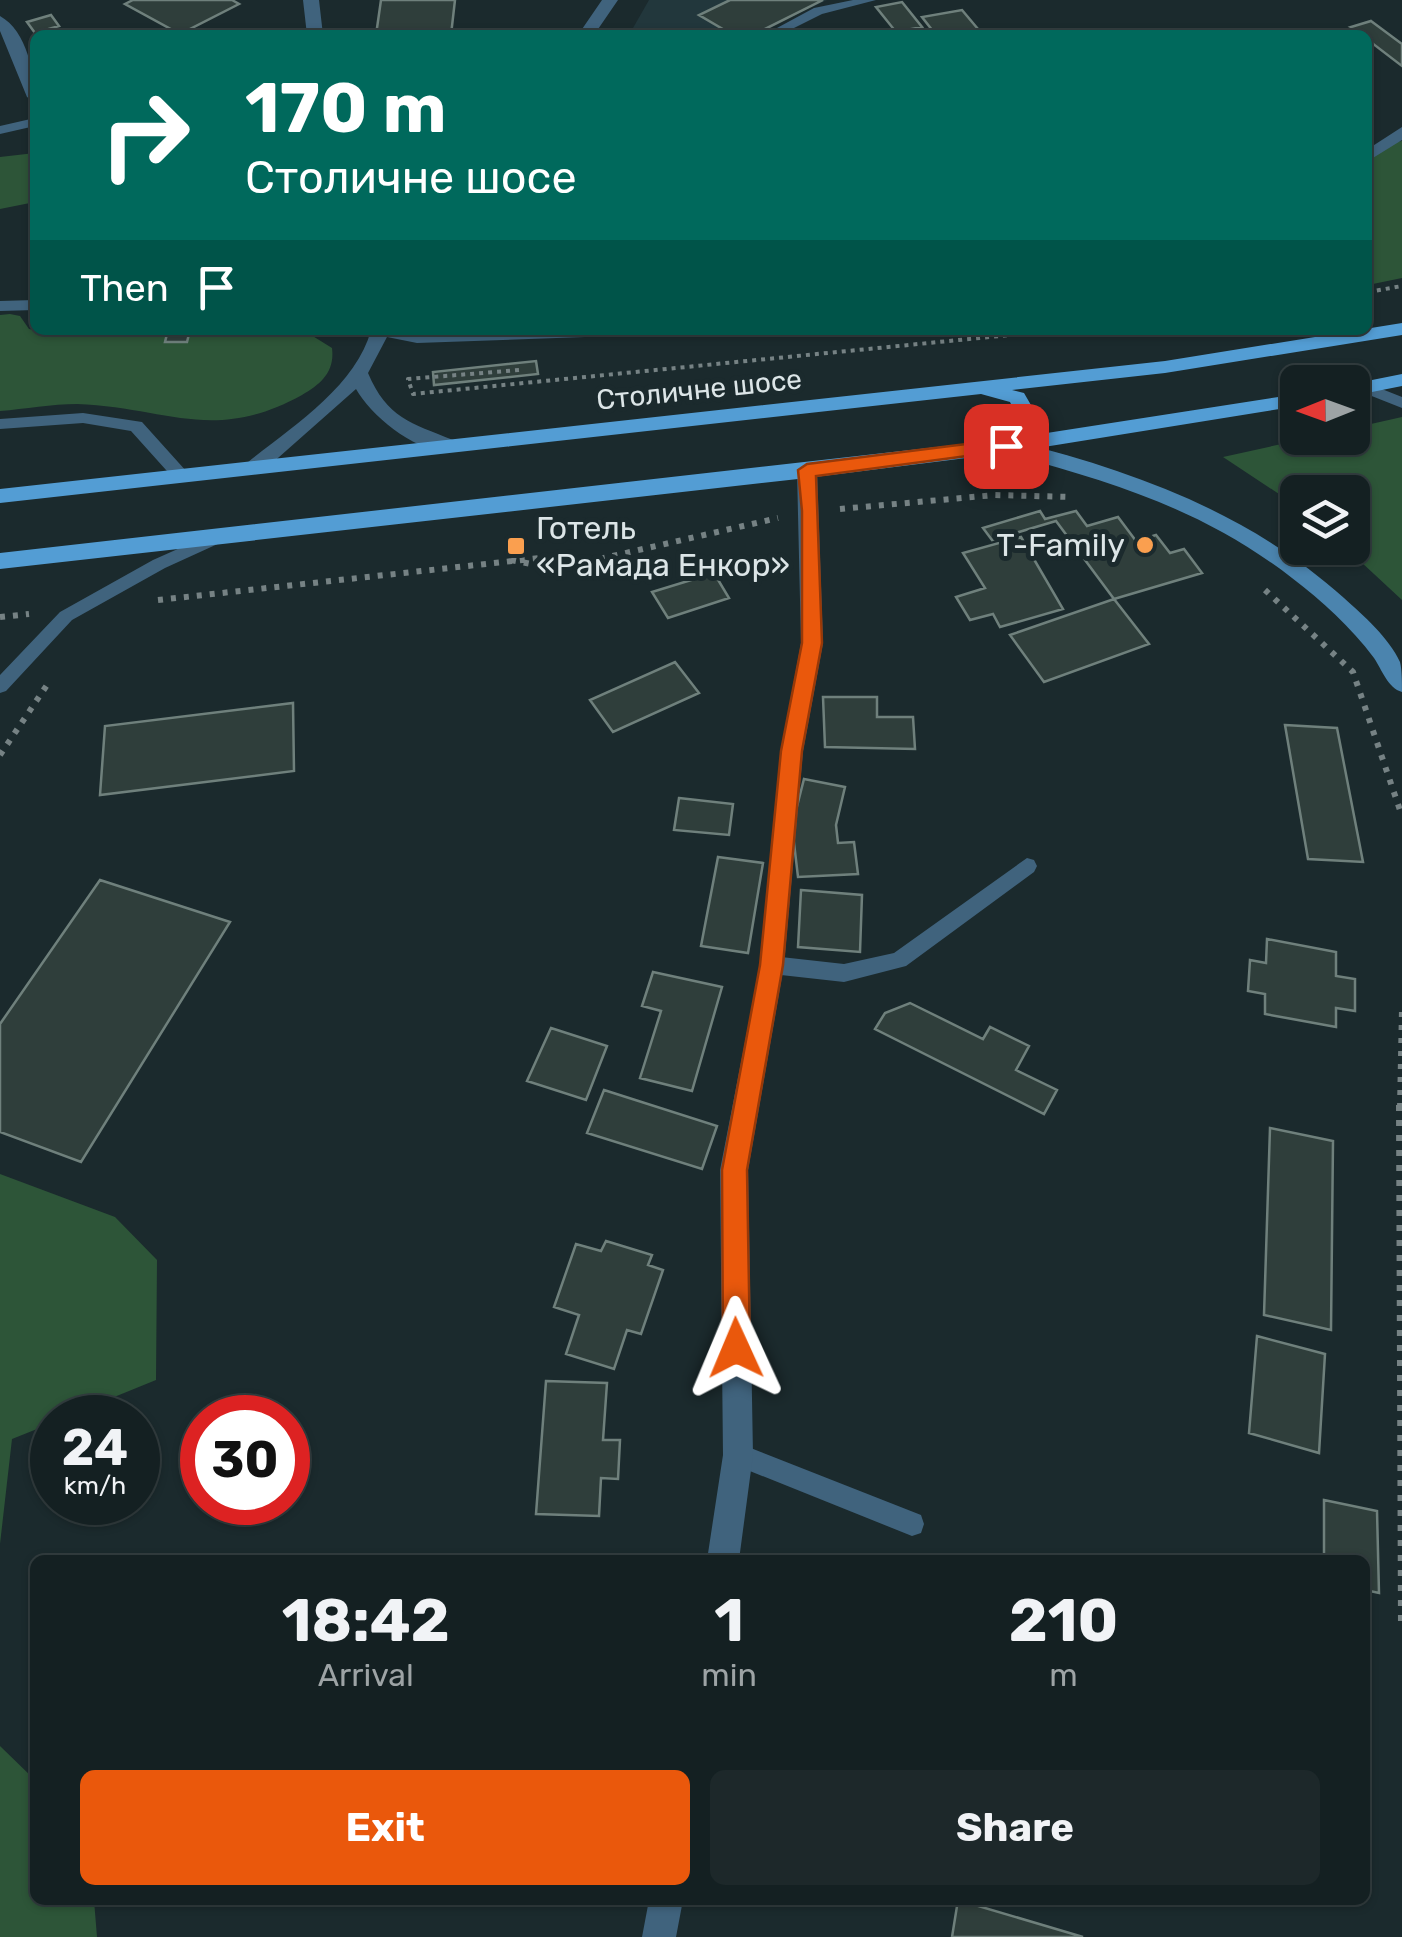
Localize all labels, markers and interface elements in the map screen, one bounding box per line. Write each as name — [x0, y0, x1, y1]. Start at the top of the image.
text: 170 m — [245, 67, 447, 150]
icon: right — [80, 70, 210, 200]
text: Столичне шосе — [245, 151, 577, 204]
icon: arrive — [189, 260, 244, 315]
text: Then — [80, 265, 169, 311]
street label: Столичне шосе — [595, 362, 803, 417]
north arrow — [1280, 365, 1370, 455]
map controls — [1280, 365, 1370, 565]
pin — [964, 404, 1049, 489]
icon: arrive — [979, 419, 1034, 474]
button: layers — [1280, 475, 1370, 565]
place label: Готель «Рамада Енкор» — [536, 509, 790, 584]
place label: T-Family — [996, 526, 1125, 564]
marker: T-Family — [1134, 534, 1156, 556]
marker: Готель «Рамада Енкор» — [505, 535, 527, 557]
position arrow — [684, 1296, 788, 1400]
speed limit sign: 30 — [180, 1395, 310, 1525]
text: 24 — [62, 1418, 128, 1478]
text: km/h — [64, 1471, 126, 1500]
text: 18:42 — [282, 1585, 450, 1656]
text: 1 — [714, 1585, 744, 1656]
text: 210 — [1009, 1585, 1118, 1656]
text: Arrival — [318, 1656, 414, 1694]
text: min — [701, 1656, 757, 1694]
text: m — [1049, 1656, 1078, 1694]
button: Exit — [80, 1770, 690, 1885]
button: Share — [710, 1770, 1320, 1885]

